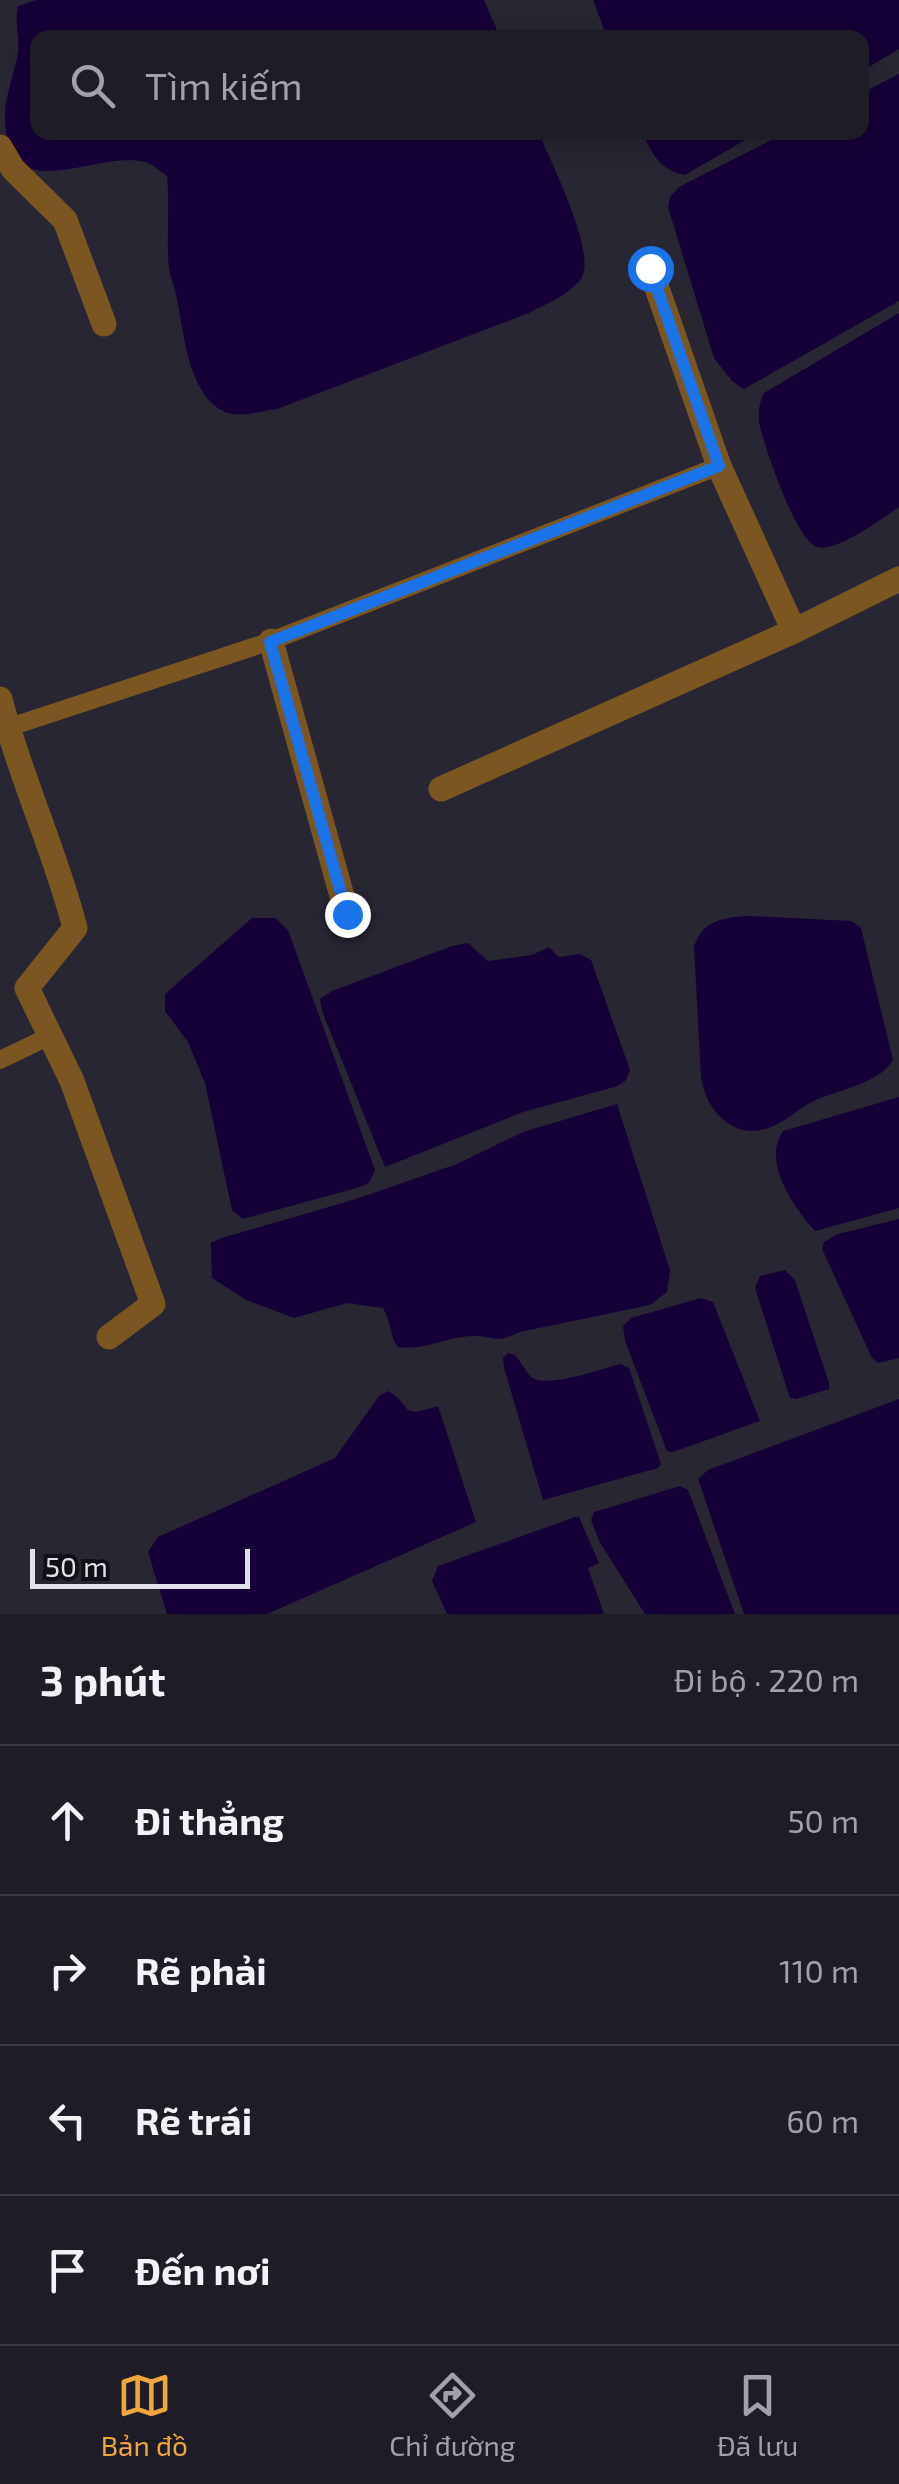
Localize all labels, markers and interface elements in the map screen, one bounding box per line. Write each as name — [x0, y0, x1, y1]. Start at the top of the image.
search box — [30, 30, 869, 140]
icon: search — [65, 58, 120, 113]
text: Tìm kiếm — [145, 62, 303, 108]
route start — [628, 246, 674, 292]
route end — [325, 892, 371, 938]
scale bar — [30, 1544, 250, 1588]
text: 50 m — [45, 1549, 108, 1583]
text: 3 phút — [40, 1654, 165, 1704]
text: Đi bộ · 220 m — [674, 1660, 859, 1698]
icon: ahead — [40, 1793, 95, 1848]
text: Đi thẳng — [135, 1797, 284, 1843]
text: 50 m — [787, 1801, 859, 1839]
icon: right — [40, 1943, 95, 1998]
text: Rẽ phải — [135, 1947, 267, 1993]
text: 110 m — [779, 1951, 859, 1989]
icon: left — [40, 2093, 95, 2148]
text: Rẽ trái — [135, 2097, 252, 2143]
text: 60 m — [786, 2101, 859, 2139]
icon: arrive — [40, 2243, 95, 2298]
text: Đến nơi — [135, 2247, 271, 2293]
tab: Bản đồ — [101, 2368, 188, 2462]
tab: Chỉ đường — [389, 2368, 515, 2462]
tab: Đã lưu — [717, 2368, 798, 2462]

